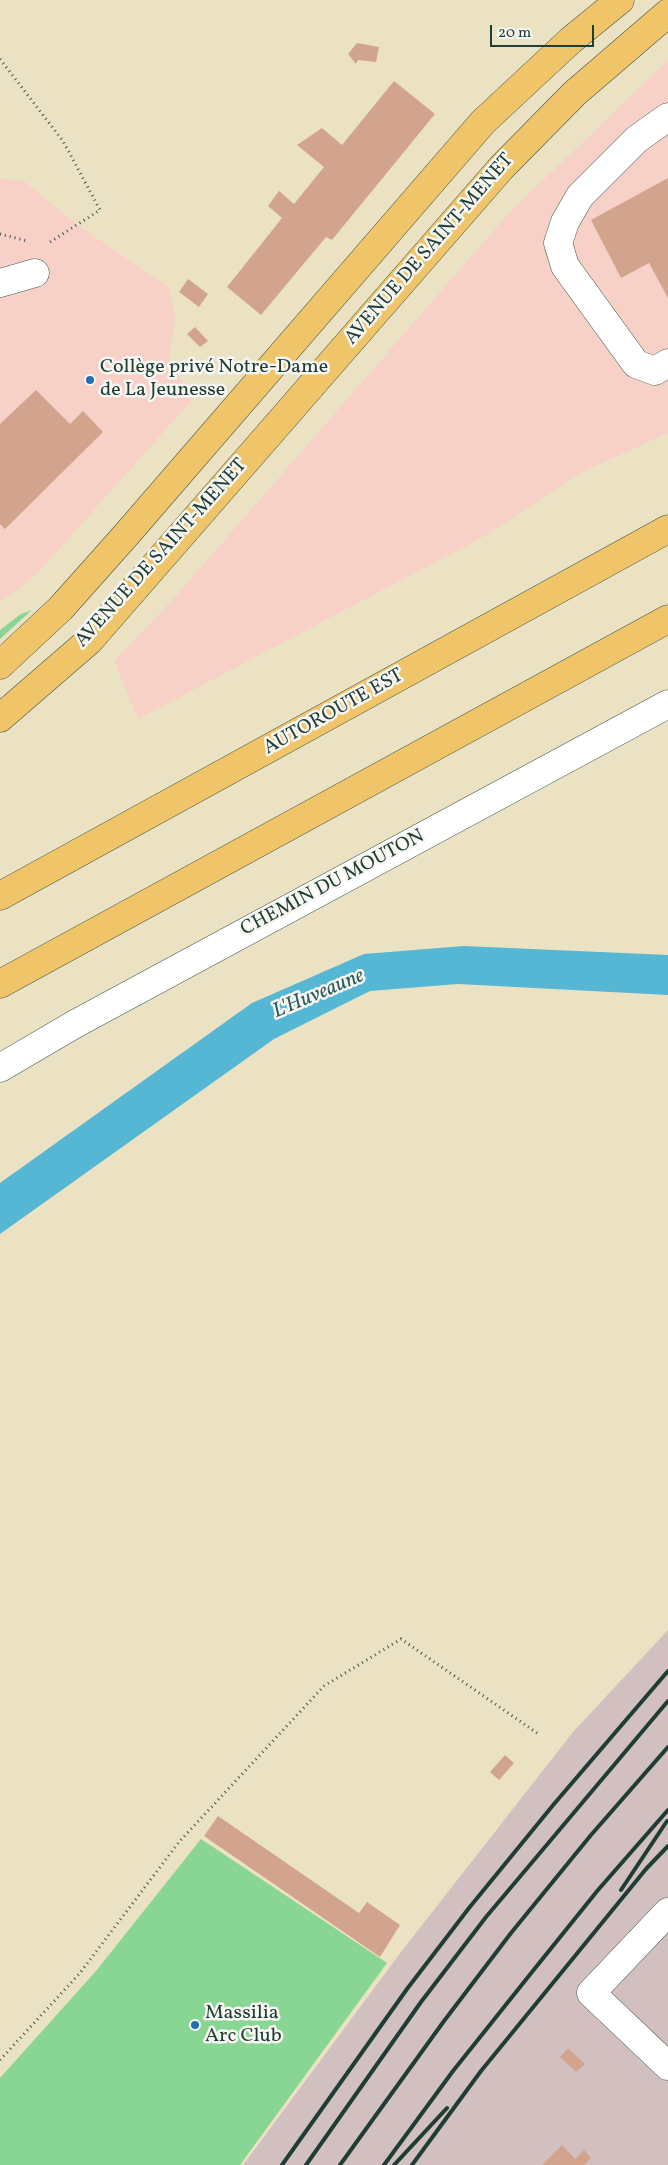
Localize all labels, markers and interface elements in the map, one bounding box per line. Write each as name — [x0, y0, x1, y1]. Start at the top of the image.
scale bar — [493, 15, 597, 47]
text: 20 m — [498, 23, 531, 44]
street label: AVENUE DE SAINT-MENET — [340, 149, 520, 351]
place label: Collège privé Notre-Dame de La Jeunesse — [100, 356, 328, 403]
marker: Collège privé Notre-Dame de La Jeunesse — [84, 374, 96, 386]
street label: AVENUE DE SAINT-MENET — [71, 455, 253, 653]
street label: AUTOROUTE EST — [260, 665, 408, 761]
street label: CHEMIN DU MOUTON — [237, 825, 429, 943]
water label: L'Huveaune — [270, 965, 368, 1025]
place label: Massilia Arc Club — [205, 2002, 282, 2049]
marker: Massilia Arc Club — [189, 2019, 201, 2031]

